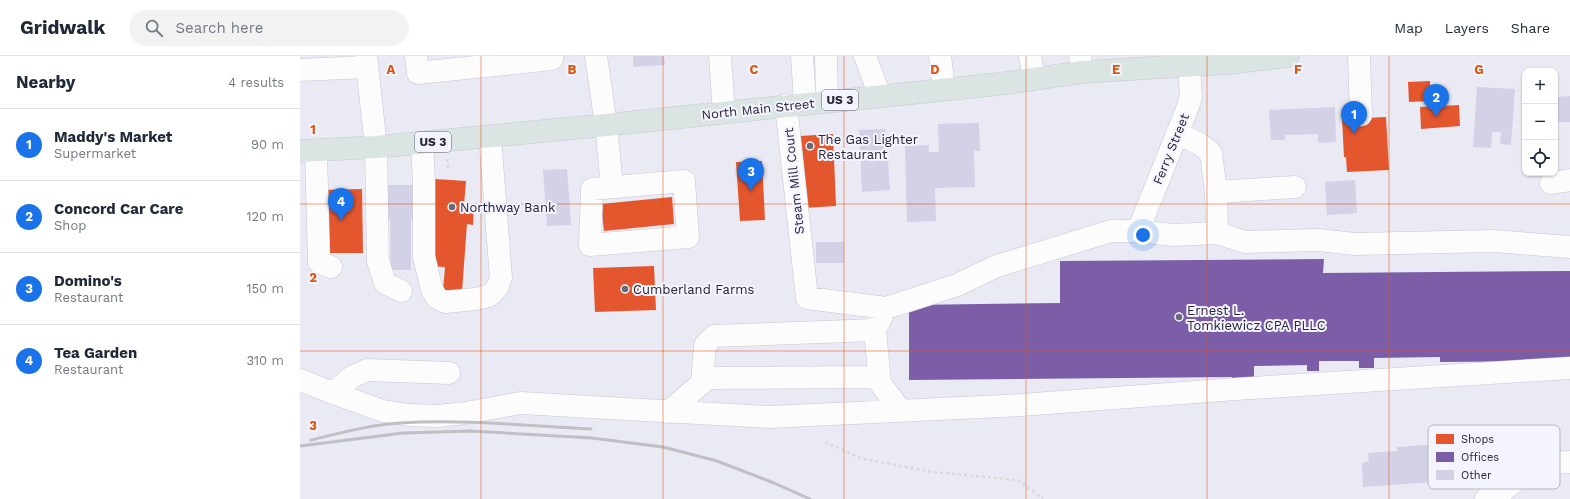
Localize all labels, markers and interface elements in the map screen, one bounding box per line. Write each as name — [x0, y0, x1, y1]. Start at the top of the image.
search box — [129, 10, 409, 46]
text: Gridwalk — [20, 16, 105, 39]
icon: search — [143, 17, 165, 39]
text: Search here — [175, 19, 263, 37]
text: Map — [1394, 20, 1423, 36]
text: Layers — [1445, 20, 1489, 36]
text: Share — [1511, 20, 1550, 36]
text: A — [387, 62, 396, 77]
text: B — [568, 62, 577, 77]
text: C — [750, 62, 759, 77]
text: D — [930, 62, 940, 77]
text: E — [1112, 62, 1120, 77]
text: F — [1294, 62, 1302, 77]
text: G — [1474, 62, 1484, 77]
map controls — [1522, 68, 1558, 176]
button: + — [1522, 68, 1558, 104]
text: Nearby — [16, 72, 75, 92]
text: 4 results — [228, 75, 284, 90]
pin: 2 — [1423, 84, 1449, 117]
road number: US 3 — [822, 90, 858, 110]
street label: North Main Street — [701, 96, 816, 122]
pin: 1 — [1341, 101, 1367, 134]
button: − — [1522, 104, 1558, 140]
street label: Ferry Street — [1150, 111, 1192, 187]
text: 1 — [310, 122, 316, 137]
street label: Steam Mill Court — [781, 126, 807, 235]
text: Maddy's Market — [54, 128, 172, 146]
road number: US 3 — [415, 132, 451, 152]
place label: The Gas Lighter Restaurant — [818, 132, 918, 162]
text: 1 — [26, 137, 32, 152]
text: 90 m — [251, 137, 284, 152]
button: locate — [1522, 140, 1558, 176]
marker: The Gas Lighter Restaurant — [805, 141, 815, 151]
text: Supermarket — [54, 146, 136, 161]
pin: 3 — [738, 158, 764, 191]
pin: 4 — [328, 188, 354, 221]
text: Concord Car Care — [54, 200, 183, 218]
place label: Northway Bank — [460, 200, 556, 215]
marker: Northway Bank — [447, 202, 457, 212]
text: 2 — [25, 209, 33, 224]
text: 120 m — [246, 209, 284, 224]
text: Shop — [54, 218, 86, 233]
your location — [1133, 225, 1153, 245]
text: 2 — [309, 270, 317, 285]
text: Domino's — [54, 272, 122, 290]
text: 3 — [25, 281, 33, 296]
text: 150 m — [246, 281, 284, 296]
place label: Cumberland Farms — [633, 282, 755, 297]
marker: Cumberland Farms — [620, 284, 630, 294]
text: Restaurant — [54, 290, 124, 305]
place label: Ernest L. Tomkiewicz CPA PLLC — [1187, 303, 1326, 333]
marker: Ernest L. Tomkiewicz CPA PLLC — [1174, 312, 1184, 322]
text: Tea Garden — [54, 344, 137, 362]
text: 4 — [25, 353, 33, 368]
text: 310 m — [246, 353, 284, 368]
text: Restaurant — [54, 362, 124, 377]
text: 3 — [309, 418, 317, 433]
legend — [1428, 425, 1560, 489]
text: Shops — [1461, 433, 1494, 446]
text: Offices — [1461, 451, 1499, 464]
text: Other — [1461, 469, 1492, 482]

